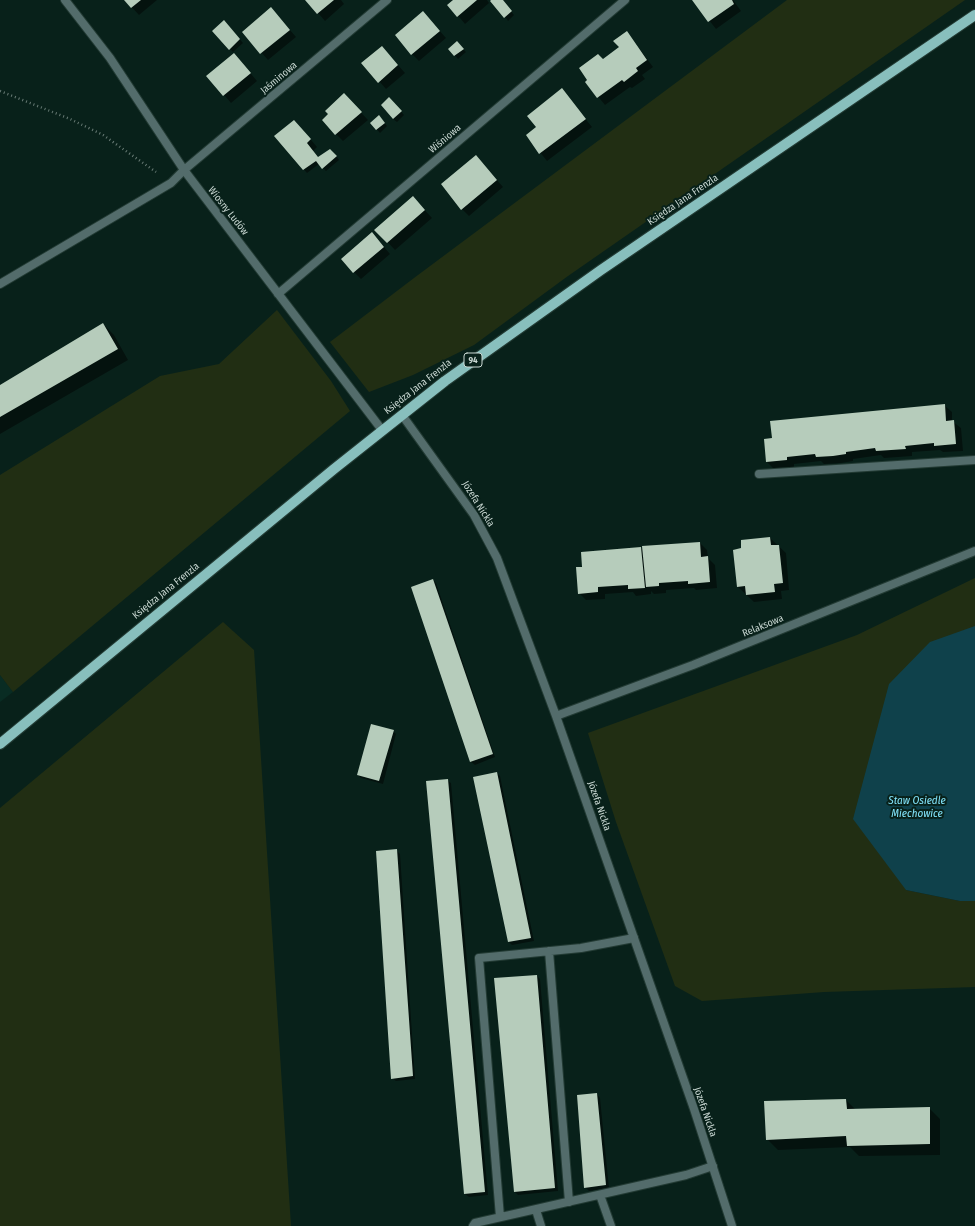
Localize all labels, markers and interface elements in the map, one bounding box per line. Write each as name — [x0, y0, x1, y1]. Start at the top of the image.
street label: Jaśminowa — [258, 59, 300, 97]
street label: Wiśniowa — [426, 122, 464, 156]
street label: Księdza Jana Frenzla — [645, 172, 721, 228]
street label: Wiosny Ludów — [205, 184, 251, 238]
road number: 94 — [464, 353, 482, 367]
street label: Księdza Jana Frenzla — [382, 357, 454, 417]
street label: Józefa Nickla — [459, 479, 497, 529]
street label: Księdza Jana Frenzla — [130, 560, 202, 622]
street label: Relaksowa — [741, 612, 785, 640]
street label: Józefa Nickla — [585, 780, 613, 832]
water label: Staw Osiedle Miechowice — [888, 794, 946, 820]
street label: Józefa Nickla — [691, 1086, 719, 1138]

